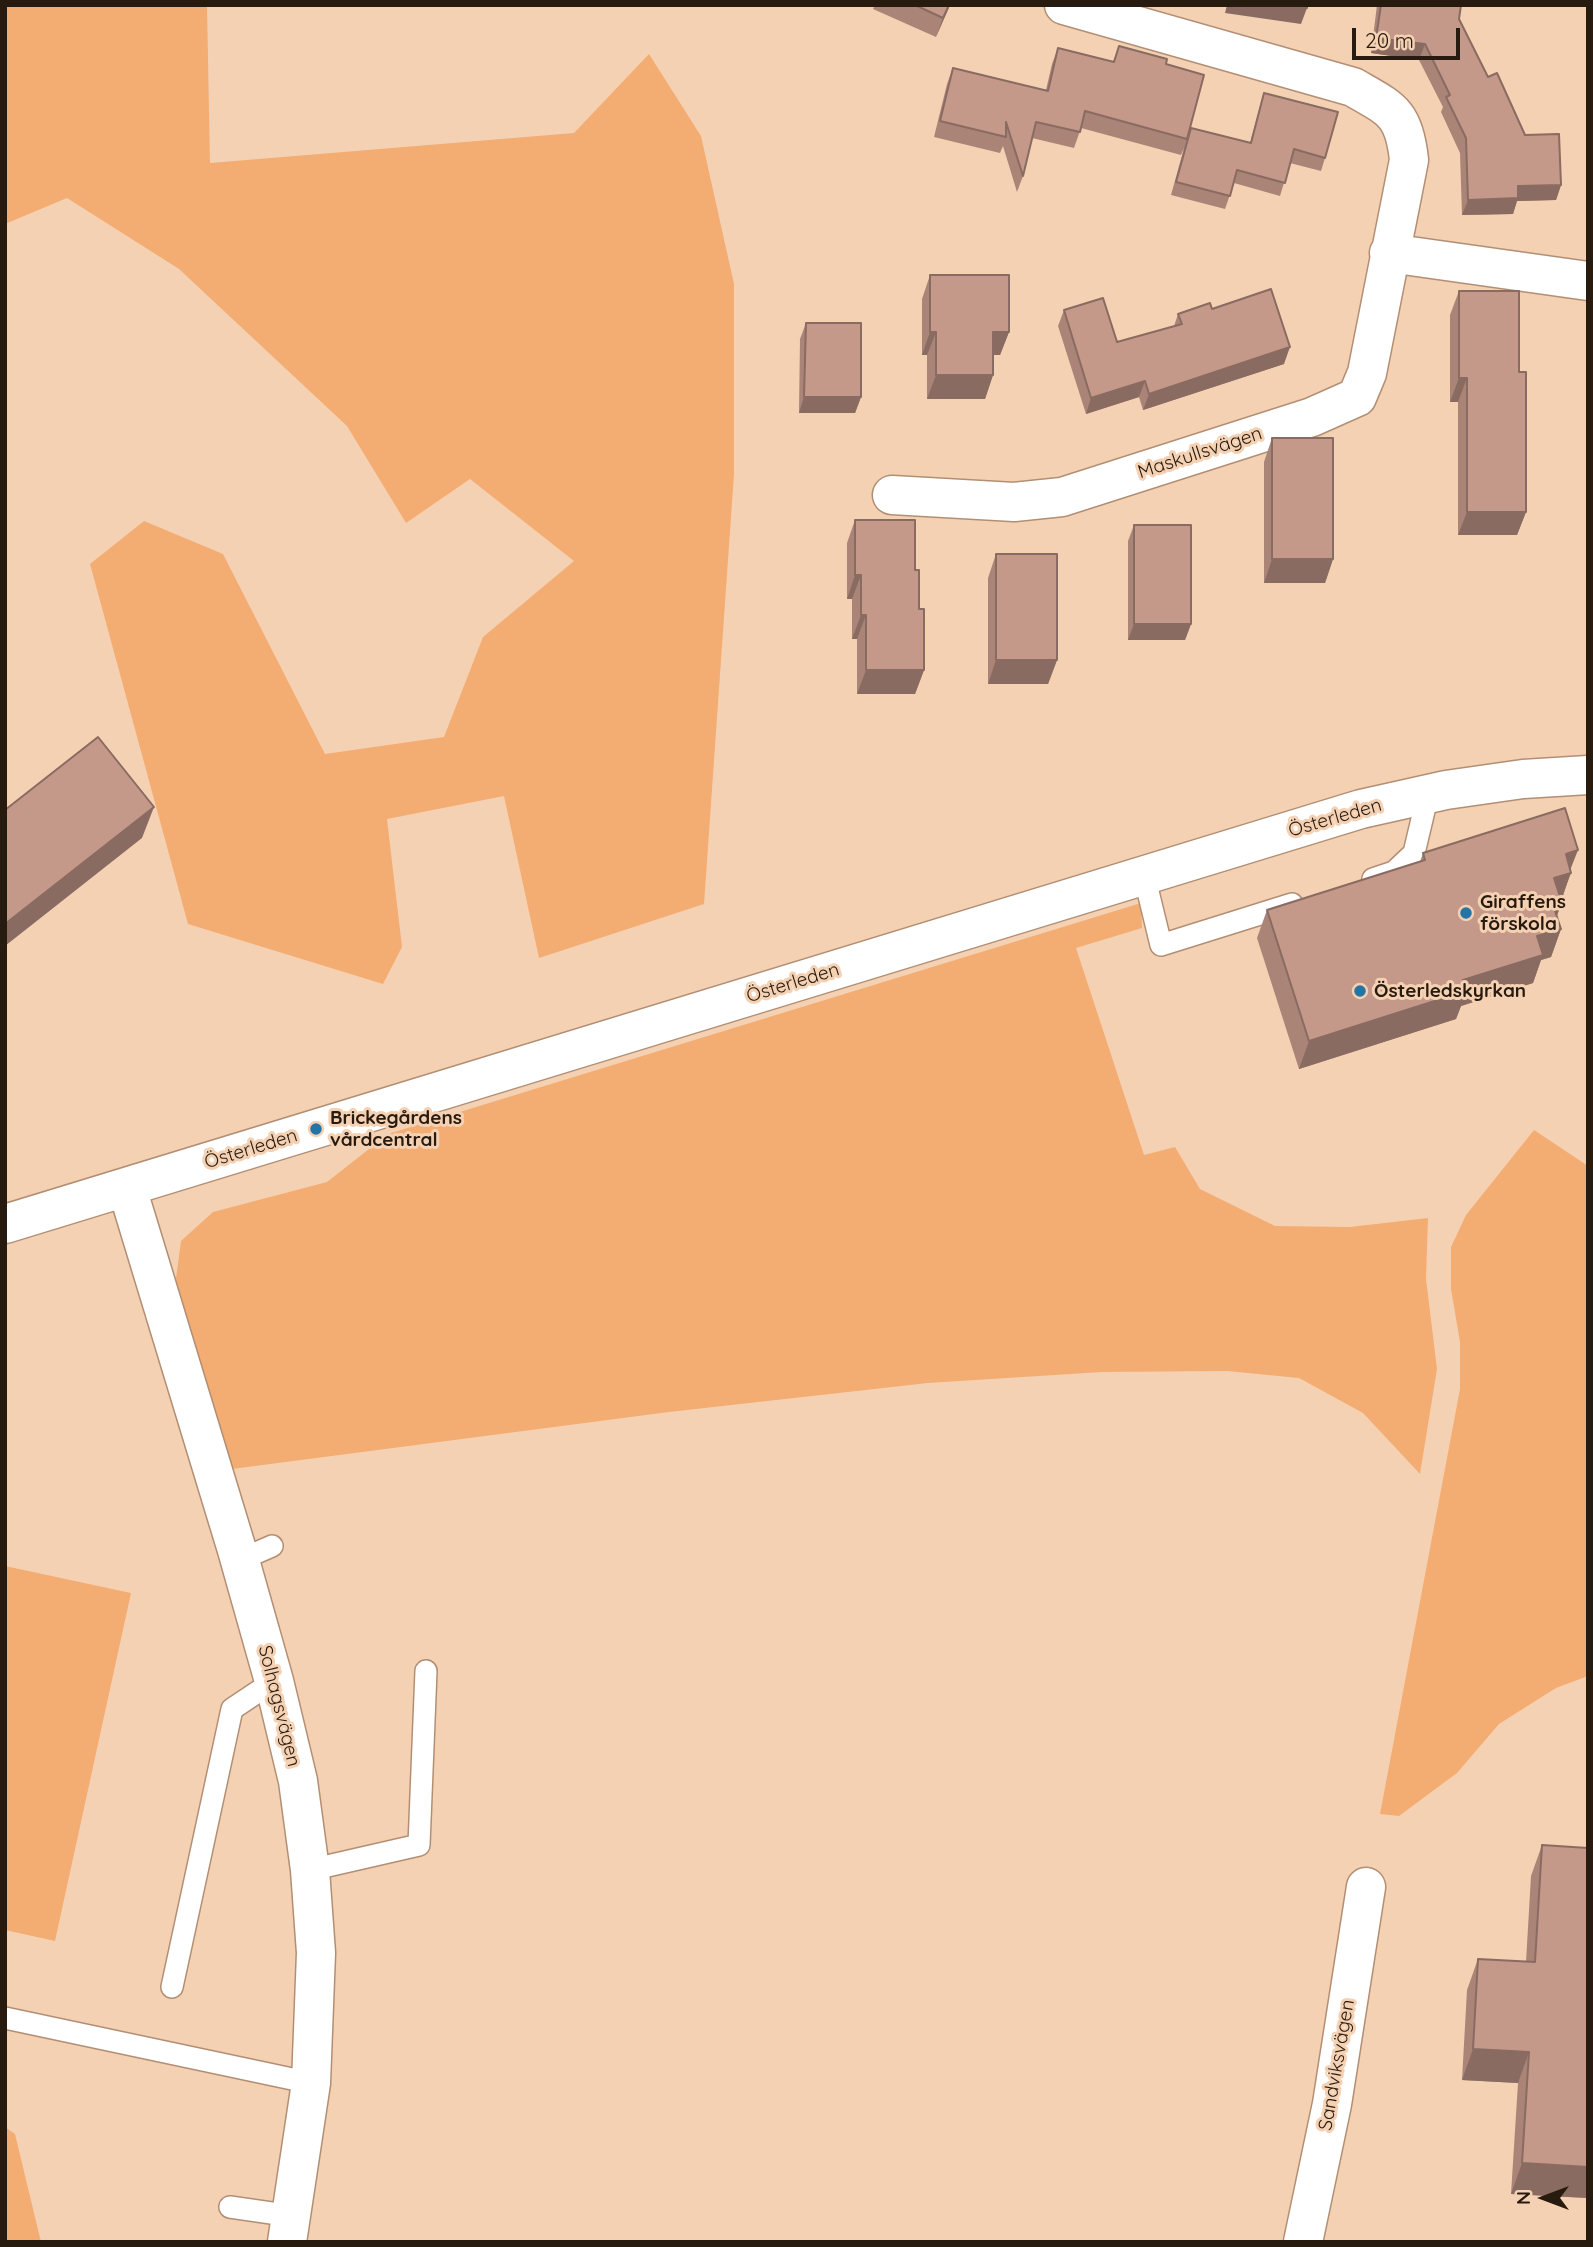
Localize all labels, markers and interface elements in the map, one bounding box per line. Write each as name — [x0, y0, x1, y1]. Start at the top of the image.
scale bar — [1355, 14, 1464, 58]
text: 20 m — [1365, 27, 1414, 53]
street label: Maskullsvägen — [1135, 422, 1265, 484]
street label: Österleden — [1286, 794, 1384, 842]
place label: Giraffens förskola — [1480, 891, 1566, 935]
marker: Giraffens förskola — [1458, 905, 1474, 921]
street label: Österleden — [744, 958, 842, 1008]
place label: Österledskyrkan — [1374, 980, 1526, 1002]
marker: Österledskyrkan — [1352, 983, 1368, 999]
place label: Brickegårdens vårdcentral — [330, 1107, 462, 1151]
marker: Brickegårdens vårdcentral — [308, 1121, 324, 1137]
street label: Österleden — [202, 1124, 300, 1174]
street label: Solhagsvägen — [253, 1643, 305, 1769]
street label: Sandviksvägen — [1314, 1998, 1360, 2132]
north arrow — [1509, 2163, 1579, 2233]
text: N — [1511, 2191, 1535, 2205]

